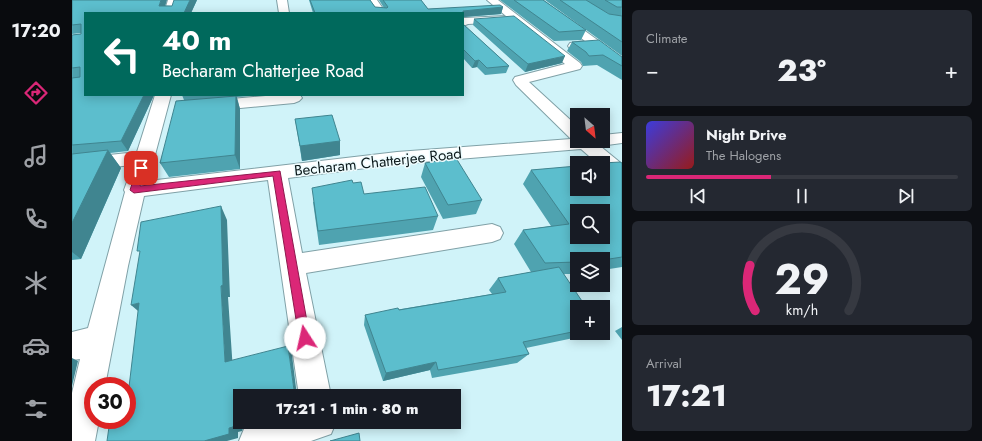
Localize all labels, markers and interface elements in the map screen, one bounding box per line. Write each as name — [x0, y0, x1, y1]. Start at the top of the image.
text: 17:20 — [11, 18, 61, 44]
text: 40 m — [162, 20, 231, 61]
icon: left — [96, 28, 148, 80]
text: Climate — [646, 29, 687, 48]
text: 23° — [777, 49, 826, 92]
text: − — [646, 54, 659, 86]
text: + — [944, 54, 958, 86]
text: Becharam Chatterjee Road — [162, 58, 364, 84]
icon: directions — [22, 79, 50, 107]
north arrow — [570, 108, 610, 148]
map controls — [570, 108, 610, 340]
text: Night Drive — [706, 124, 787, 146]
icon: music — [22, 142, 50, 170]
street label: Becharam Chatterjee Road — [293, 142, 463, 182]
text: The Halogens — [706, 146, 781, 165]
pin — [124, 151, 158, 185]
button: sound — [570, 156, 610, 196]
icon: arrive — [130, 157, 152, 179]
icon: previous — [687, 185, 709, 207]
icon: pause — [791, 185, 813, 207]
icon: next — [895, 185, 917, 207]
button: search — [570, 204, 610, 244]
icon: phone — [22, 205, 50, 233]
text: 29 — [774, 249, 830, 310]
button: layers — [570, 252, 610, 292]
icon: climate — [22, 269, 50, 297]
button: + — [570, 300, 610, 340]
text: km/h — [786, 300, 818, 320]
position arrow — [284, 317, 326, 359]
icon: car — [22, 332, 50, 360]
text: Arrival — [646, 354, 682, 373]
text: 17:21 — [646, 374, 727, 417]
speed limit sign: 30 — [84, 377, 136, 429]
icon: filters — [22, 395, 50, 423]
text: 17:21 · 1 min · 80 m — [275, 398, 419, 420]

